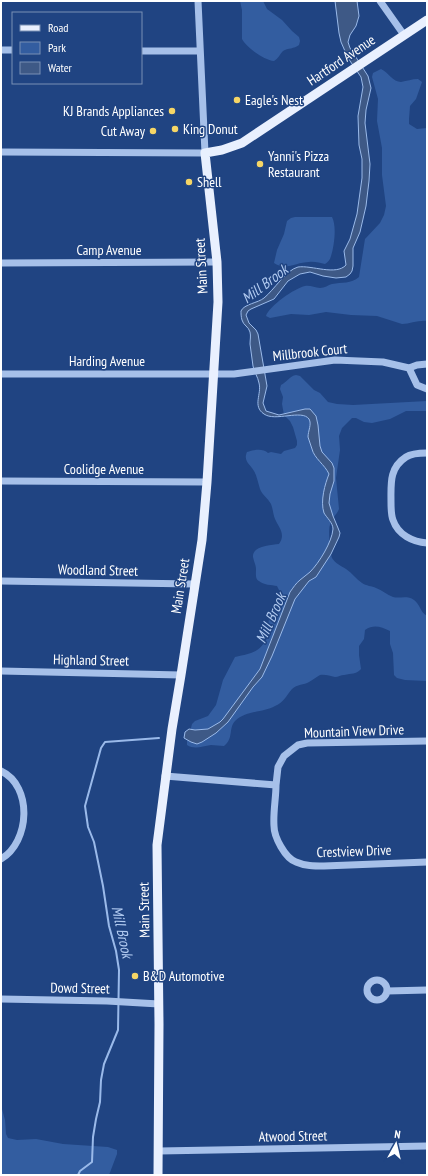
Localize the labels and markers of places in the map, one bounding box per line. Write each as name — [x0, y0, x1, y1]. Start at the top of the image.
place label: Eagle's Nest — [245, 91, 303, 109]
marker: Eagle's Nest — [232, 95, 242, 105]
place label: KJ Brands Appliances — [63, 102, 164, 120]
marker: KJ Brands Appliances — [167, 106, 177, 116]
place label: King Donut — [183, 120, 238, 138]
place label: Cut Away — [101, 122, 146, 140]
marker: King Donut — [170, 124, 180, 134]
marker: Cut Away — [148, 126, 158, 136]
place label: Yanni's Pizza Restaurant — [268, 147, 329, 181]
marker: Yanni's Pizza Restaurant — [255, 159, 265, 169]
place label: Shell — [197, 173, 222, 191]
marker: Shell — [184, 177, 194, 187]
place label: B&D Automotive — [143, 967, 225, 985]
marker: B&D Automotive — [130, 971, 140, 981]

